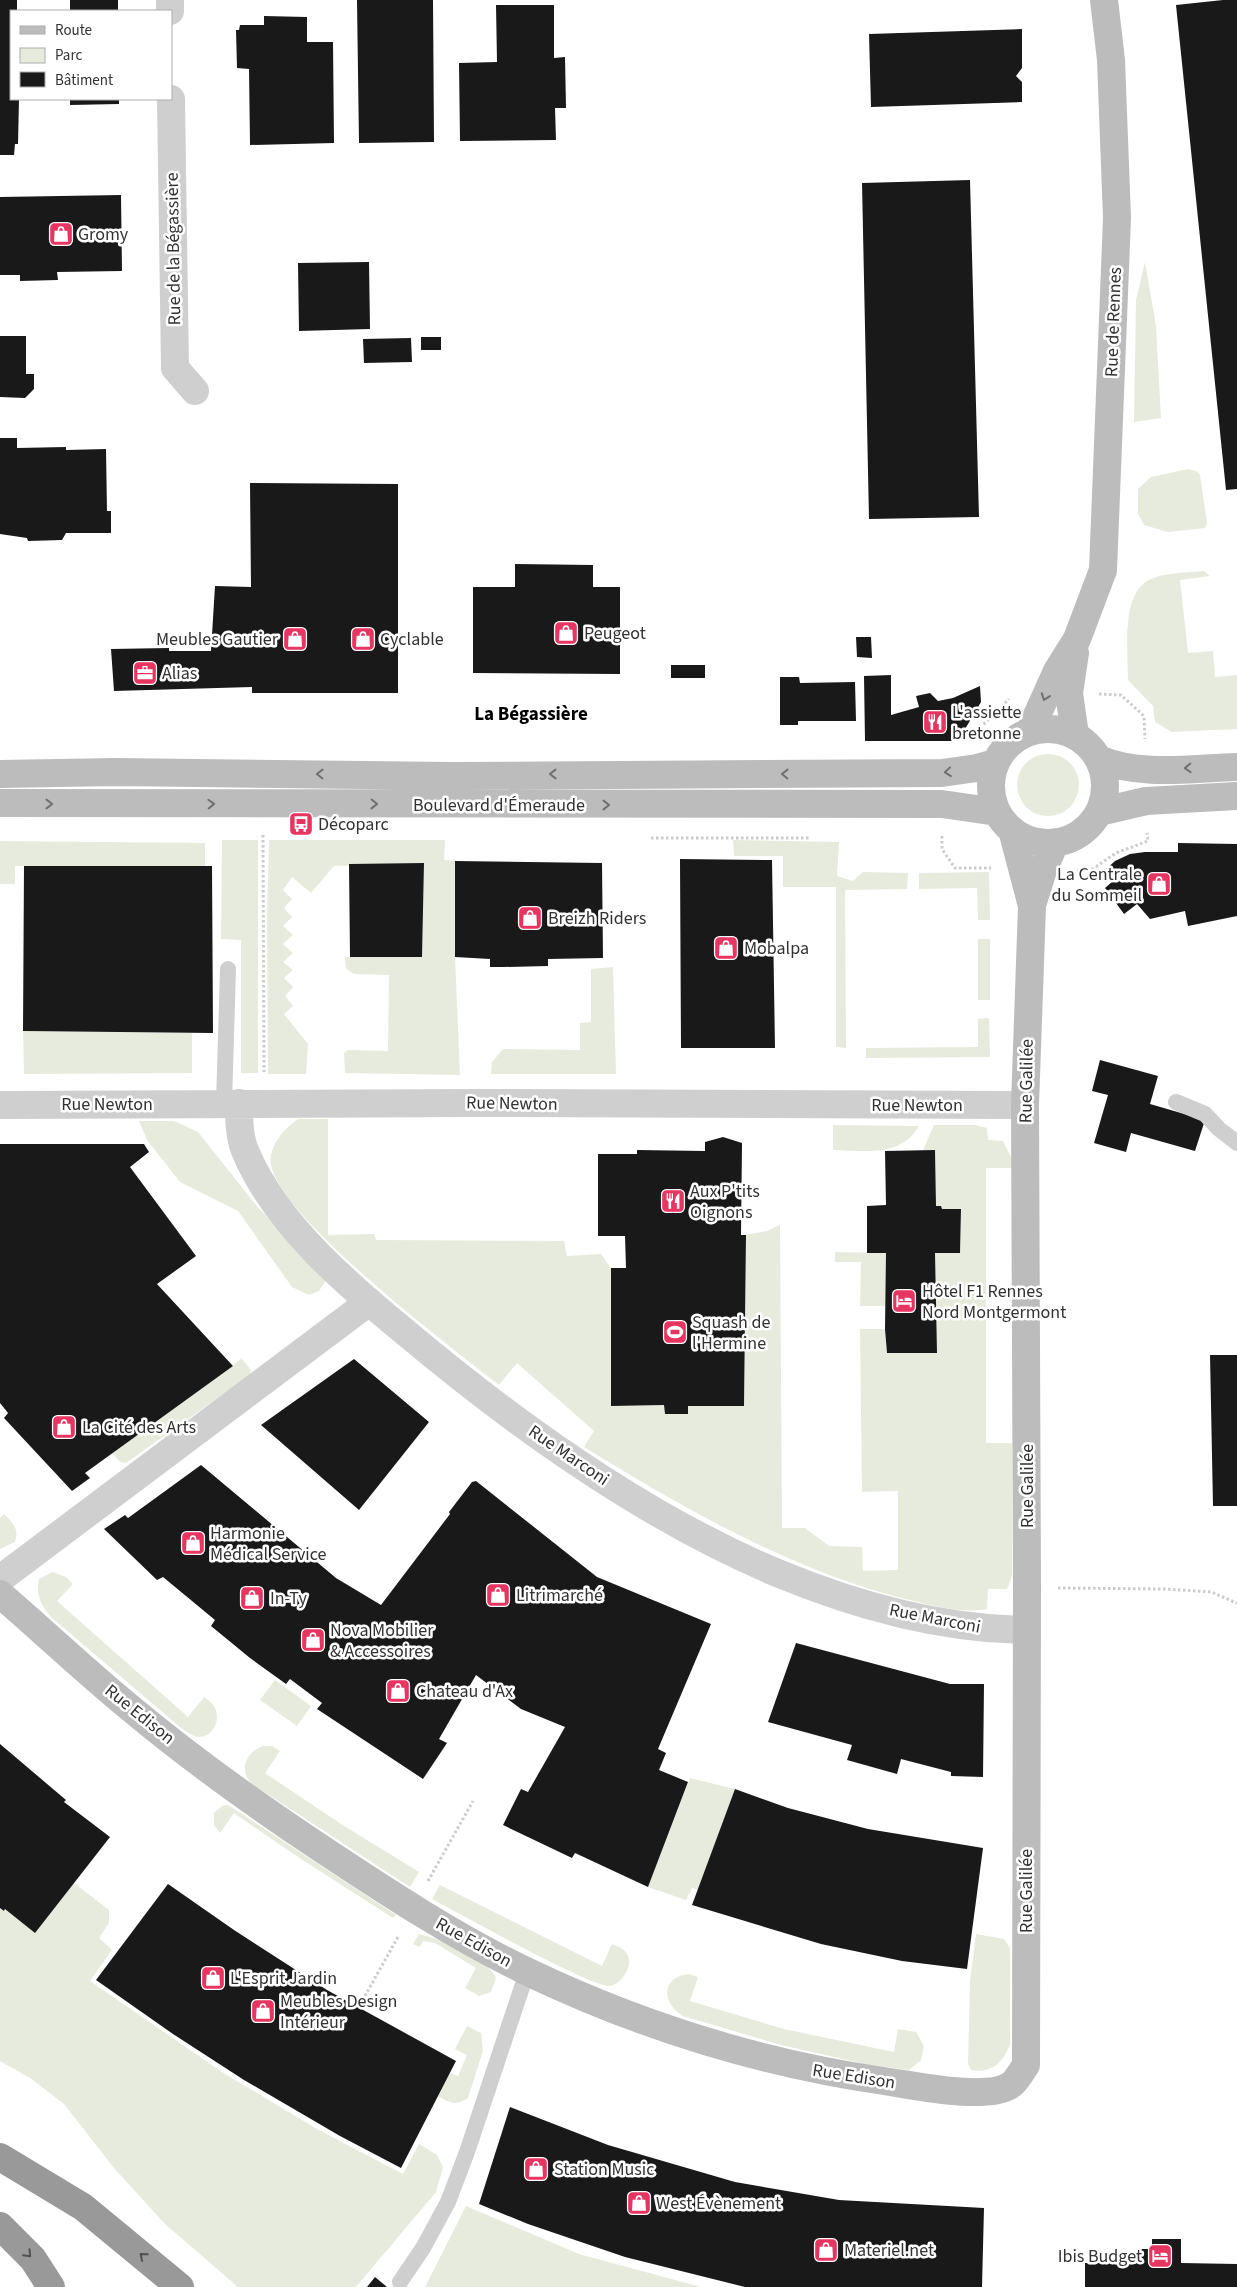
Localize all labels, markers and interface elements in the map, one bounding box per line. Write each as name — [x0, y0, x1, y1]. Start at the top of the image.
legend — [10, 10, 172, 100]
text: Route — [55, 20, 92, 41]
text: Parc — [55, 45, 82, 66]
text: Bâtiment — [55, 70, 113, 91]
street label: Rue de la Bégassière — [160, 172, 187, 326]
shop icon: Gromy — [48, 221, 74, 247]
place label: Gromy — [78, 222, 129, 247]
street label: Rue de Rennes — [1099, 266, 1128, 378]
shop icon: Peugeot — [553, 620, 579, 646]
place label: Peugeot — [584, 621, 646, 646]
shop icon: Meubles Gautier — [282, 626, 308, 652]
shop icon: Cyclable — [350, 626, 376, 652]
place label: Meubles Gautier — [156, 627, 279, 652]
place label: Cyclable — [380, 627, 444, 652]
office icon: Alias — [132, 660, 158, 686]
place label: Alias — [162, 661, 197, 686]
one-way arrow — [1041, 692, 1051, 701]
place label: L'assiette bretonne — [952, 700, 1022, 746]
district label: La Bégassière — [474, 701, 588, 728]
restaurant icon: L'assiette bretonne — [922, 709, 948, 735]
one-way arrow — [1184, 763, 1192, 773]
one-way arrow — [943, 766, 951, 777]
one-way arrow — [316, 769, 324, 779]
one-way arrow — [549, 769, 556, 779]
one-way arrow — [781, 769, 789, 779]
street label: Boulevard d'Émeraude — [413, 793, 585, 818]
one-way arrow — [45, 799, 53, 809]
one-way arrow — [208, 799, 215, 809]
one-way arrow — [370, 799, 378, 809]
one-way arrow — [602, 800, 610, 810]
bus stop icon: Décoparc — [288, 811, 314, 837]
place label: Décoparc — [318, 812, 389, 837]
place label: La Centrale du Sommeil — [1051, 862, 1142, 908]
shop icon: La Centrale du Sommeil — [1146, 871, 1172, 897]
shop icon: Breizh Riders — [517, 905, 543, 931]
place label: Breizh Riders — [548, 906, 646, 931]
shop icon: Mobalpa — [713, 935, 739, 961]
place label: Mobalpa — [744, 936, 809, 961]
street label: Rue Galilée — [1013, 1039, 1040, 1123]
street label: Rue Newton — [466, 1090, 558, 1117]
street label: Rue Newton — [61, 1092, 153, 1117]
street label: Rue Newton — [871, 1093, 963, 1118]
place label: Aux P'tits Oignons — [690, 1179, 760, 1225]
restaurant icon: Aux P'tits Oignons — [660, 1188, 686, 1214]
place label: Hôtel F1 Rennes Nord Montgermont — [922, 1279, 1066, 1325]
hotel icon: Hôtel F1 Rennes Nord Montgermont — [891, 1288, 917, 1314]
place label: Squash de l'Hermine — [692, 1310, 770, 1356]
sports icon: Squash de l'Hermine — [662, 1319, 688, 1345]
shop icon: La Cité des Arts — [51, 1414, 77, 1440]
place label: La Cité des Arts — [82, 1415, 196, 1440]
street label: Rue Marconi — [523, 1419, 614, 1492]
street label: Rue Galilée — [1015, 1444, 1040, 1528]
place label: Harmonie Médical Service — [210, 1521, 327, 1567]
shop icon: Harmonie Médical Service — [180, 1530, 206, 1556]
shop icon: Litrimarché — [485, 1582, 511, 1608]
place label: Litrimarché — [516, 1583, 603, 1608]
shop icon: In-Ty — [239, 1585, 265, 1611]
place label: In-Ty — [270, 1586, 307, 1611]
street label: Rue Marconi — [887, 1597, 983, 1640]
place label: Nova Mobilier & Accessoires — [330, 1618, 434, 1664]
shop icon: Nova Mobilier & Accessoires — [300, 1627, 326, 1653]
street label: Rue Edison — [99, 1678, 180, 1750]
shop icon: Chateau d'Ax — [385, 1678, 411, 1704]
place label: Chateau d'Ax — [416, 1679, 513, 1704]
street label: Rue Galilée — [1014, 1849, 1039, 1933]
street label: Rue Edison — [431, 1911, 516, 1974]
shop icon: L'Esprit Jardin — [200, 1965, 226, 1991]
place label: L'Esprit Jardin — [230, 1966, 337, 1991]
place label: Meubles Design Intérieur — [280, 1989, 397, 2035]
shop icon: Meubles Design Intérieur — [250, 1998, 276, 2024]
street label: Rue Edison — [811, 2058, 897, 2095]
shop icon: Station Music — [523, 2156, 549, 2182]
place label: Station Music — [554, 2157, 654, 2182]
shop icon: West Évènement — [626, 2190, 652, 2216]
place label: West Évènement — [656, 2191, 781, 2216]
shop icon: Materiel.net — [813, 2237, 839, 2263]
place label: Materiel.net — [844, 2238, 934, 2263]
hotel icon: Ibis Budget — [1147, 2243, 1173, 2269]
place label: Ibis Budget — [1058, 2244, 1142, 2269]
one-way arrow — [22, 2249, 31, 2258]
one-way arrow — [139, 2252, 148, 2261]

